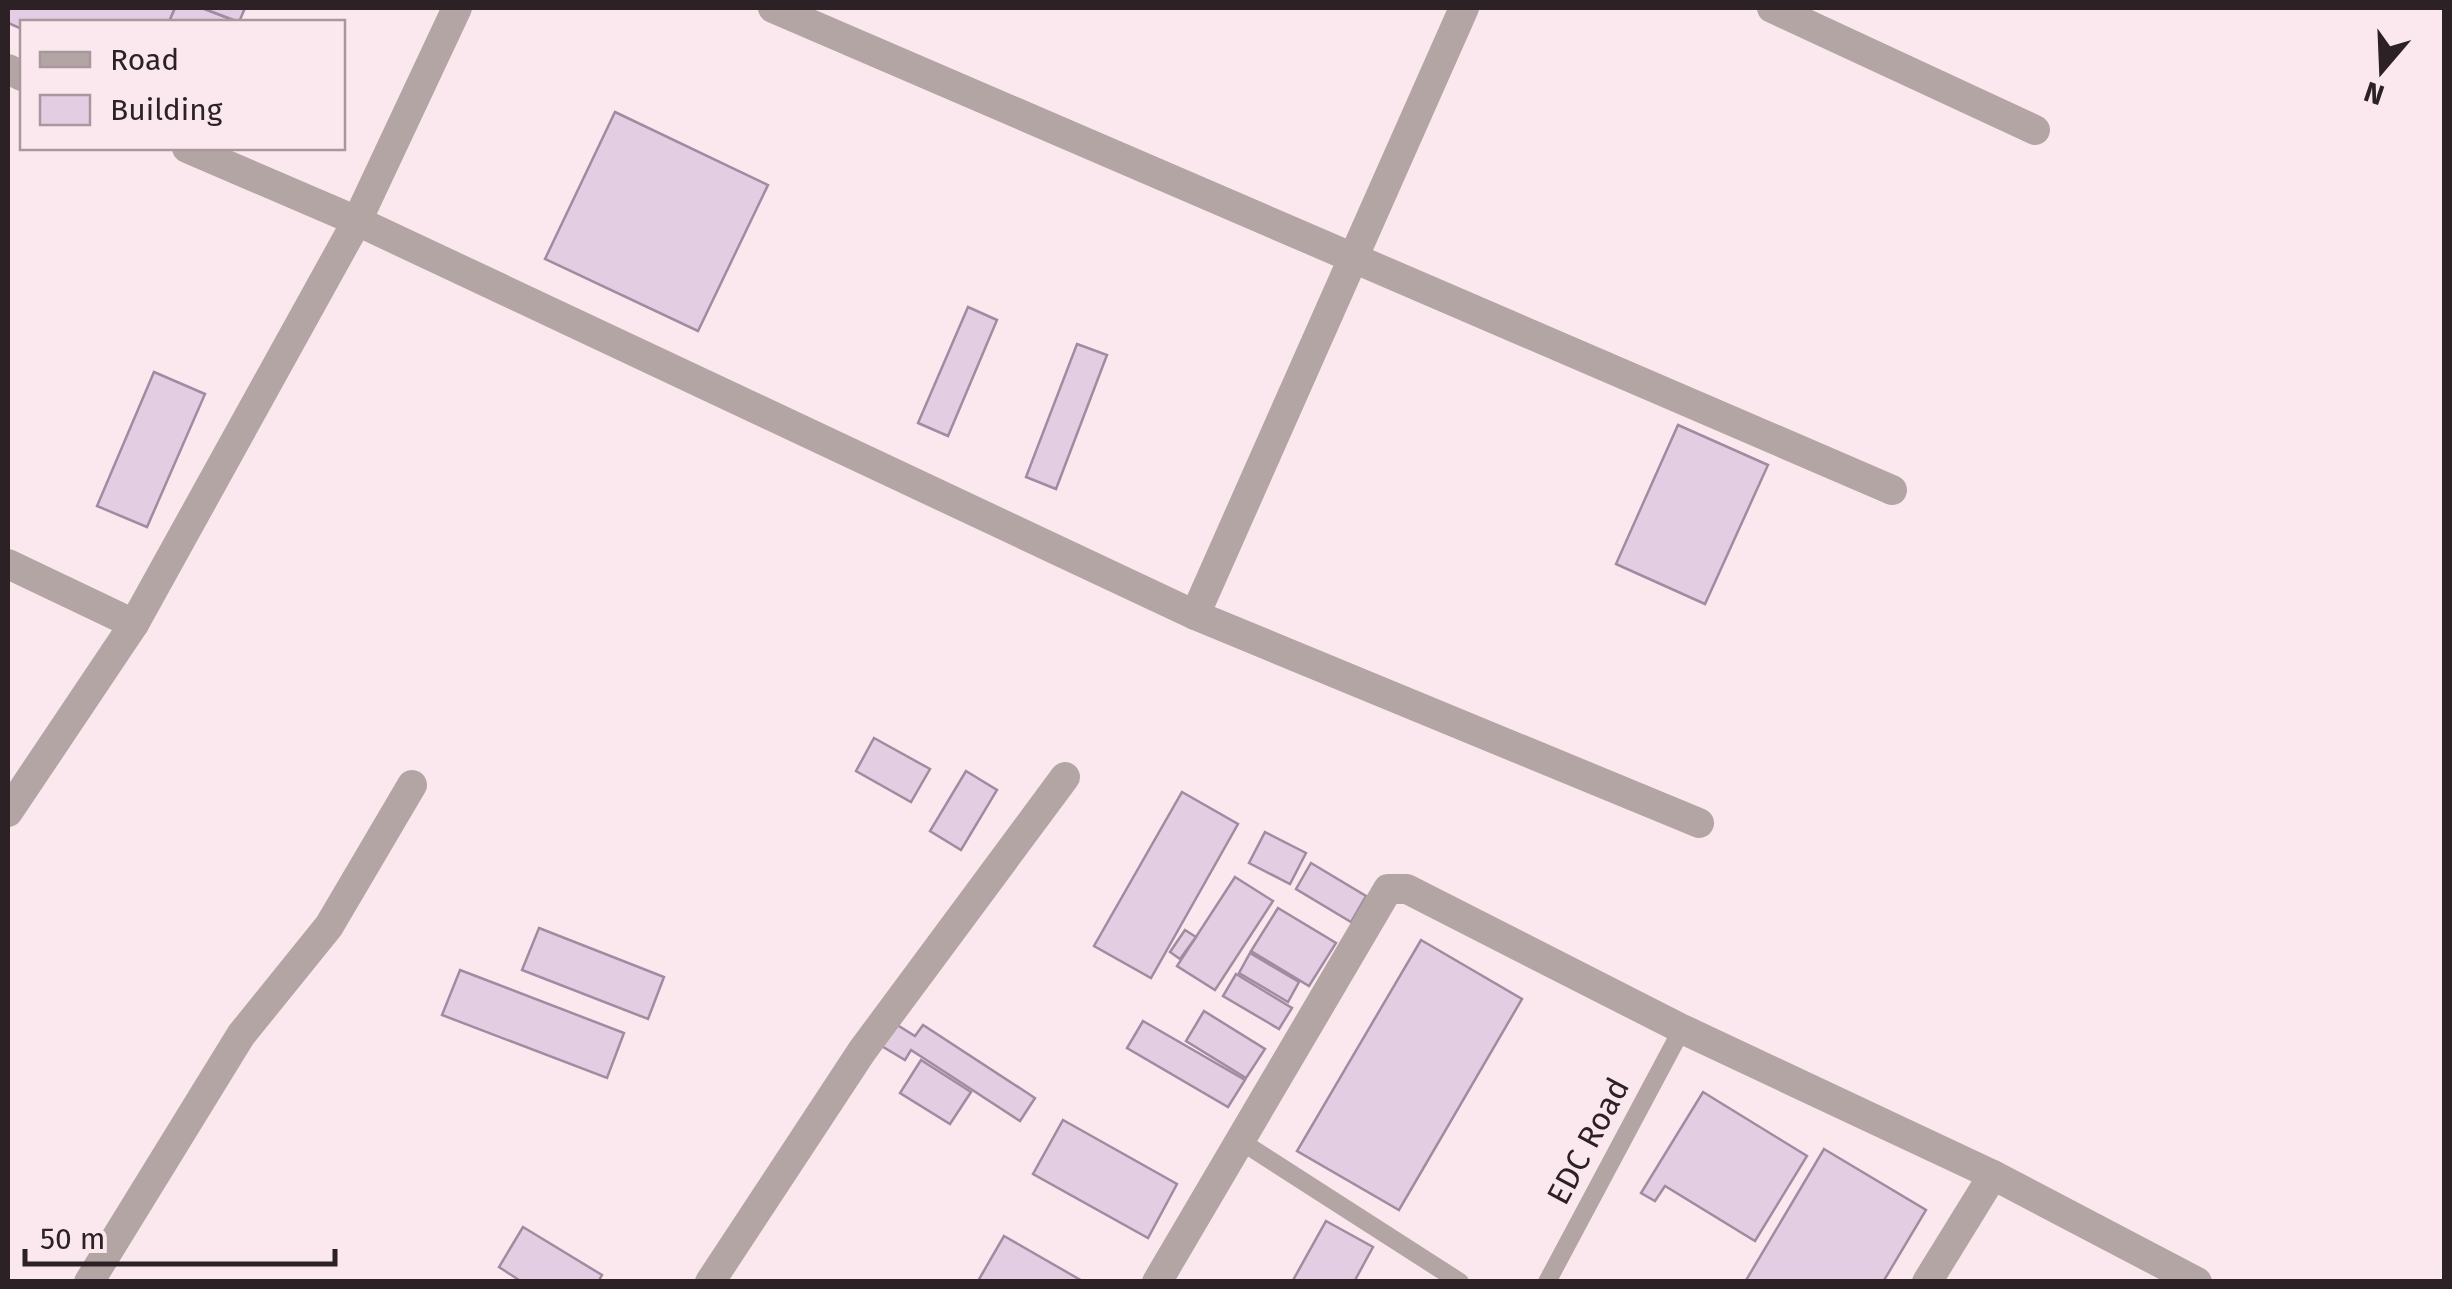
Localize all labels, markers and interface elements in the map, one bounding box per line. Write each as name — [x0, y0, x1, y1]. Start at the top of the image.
legend — [20, 20, 345, 150]
north arrow — [2332, 20, 2432, 120]
text: Road — [110, 42, 179, 78]
text: N — [2360, 75, 2388, 112]
text: Building — [110, 92, 223, 128]
street label: EDC Road — [1539, 1071, 1637, 1211]
scale bar — [25, 1204, 335, 1266]
text: 50 m — [40, 1221, 105, 1257]

